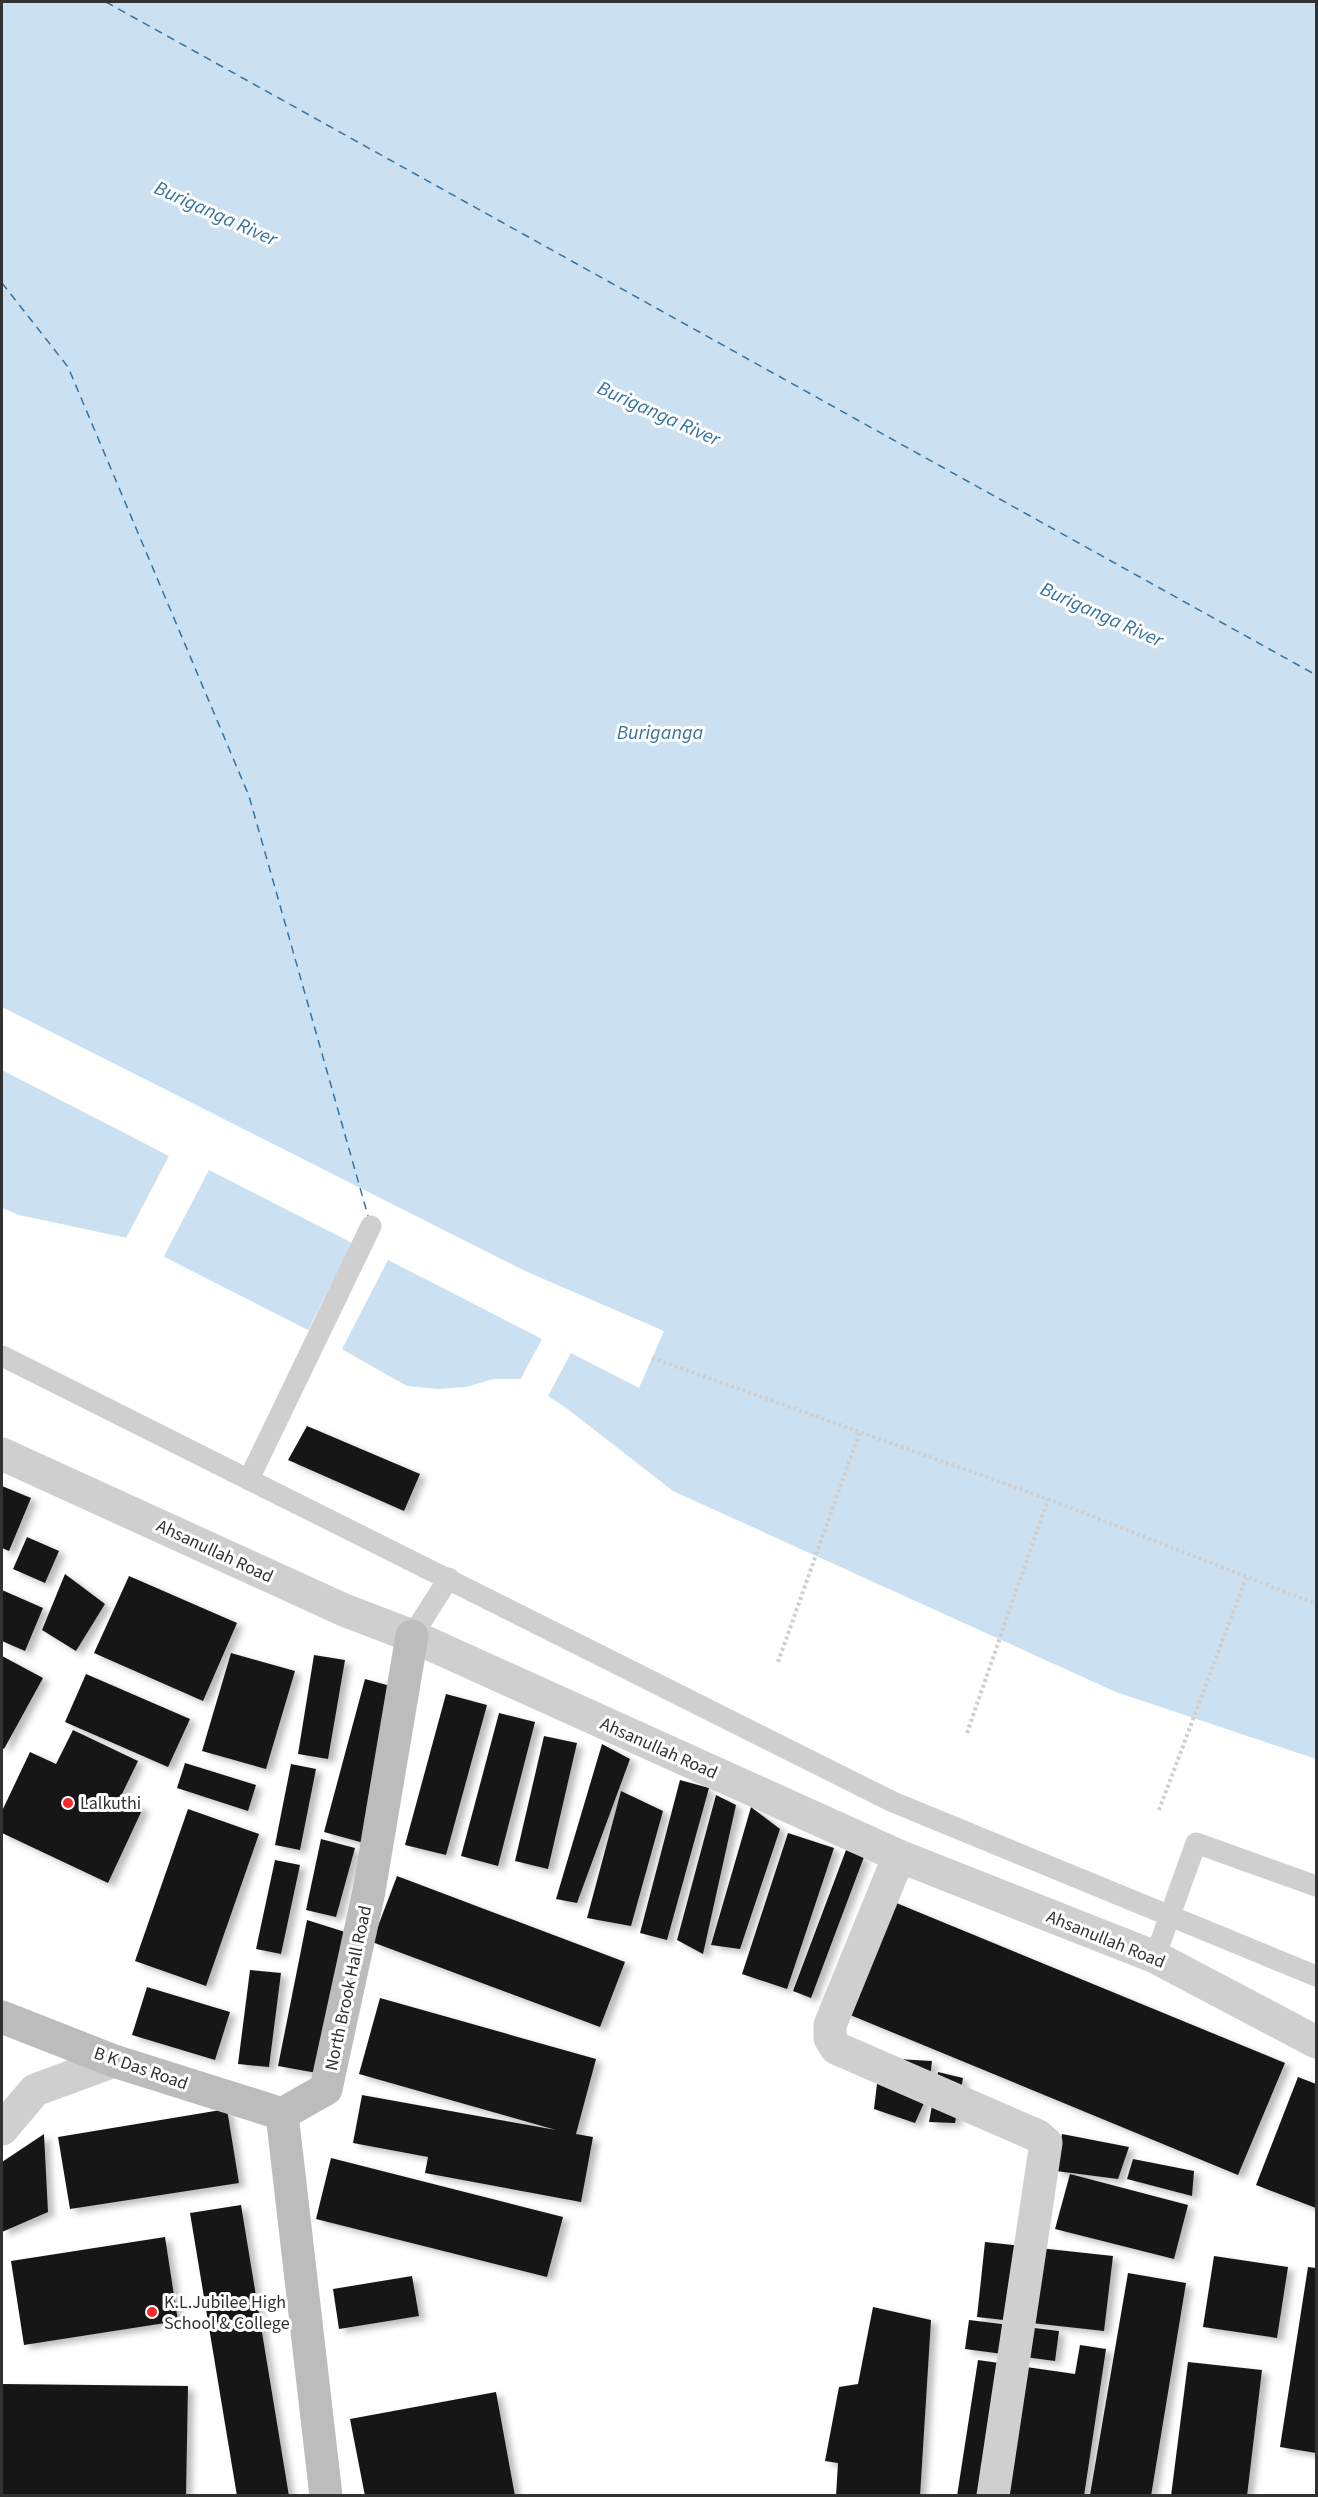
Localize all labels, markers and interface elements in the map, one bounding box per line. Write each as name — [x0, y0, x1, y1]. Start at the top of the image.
water label: Buriganga River — [150, 174, 283, 254]
water label: Buriganga River — [593, 374, 726, 454]
water label: Buriganga River — [1036, 575, 1169, 655]
water label: Buriganga — [617, 719, 704, 747]
street label: Ahsanullah Road — [152, 1513, 277, 1589]
street label: Ahsanullah Road — [596, 1711, 721, 1786]
place label: Lalkuthi — [80, 1791, 141, 1816]
marker: Lalkuthi — [61, 1796, 75, 1810]
street label: North Brook Hall Road — [319, 1903, 378, 2073]
street label: Ahsanullah Road — [1043, 1904, 1169, 1975]
street label: B K Das Road — [90, 2041, 191, 2096]
place label: K.L.Jubilee High School & College — [164, 2290, 290, 2336]
marker: K.L.Jubilee High School & College — [145, 2305, 159, 2319]

